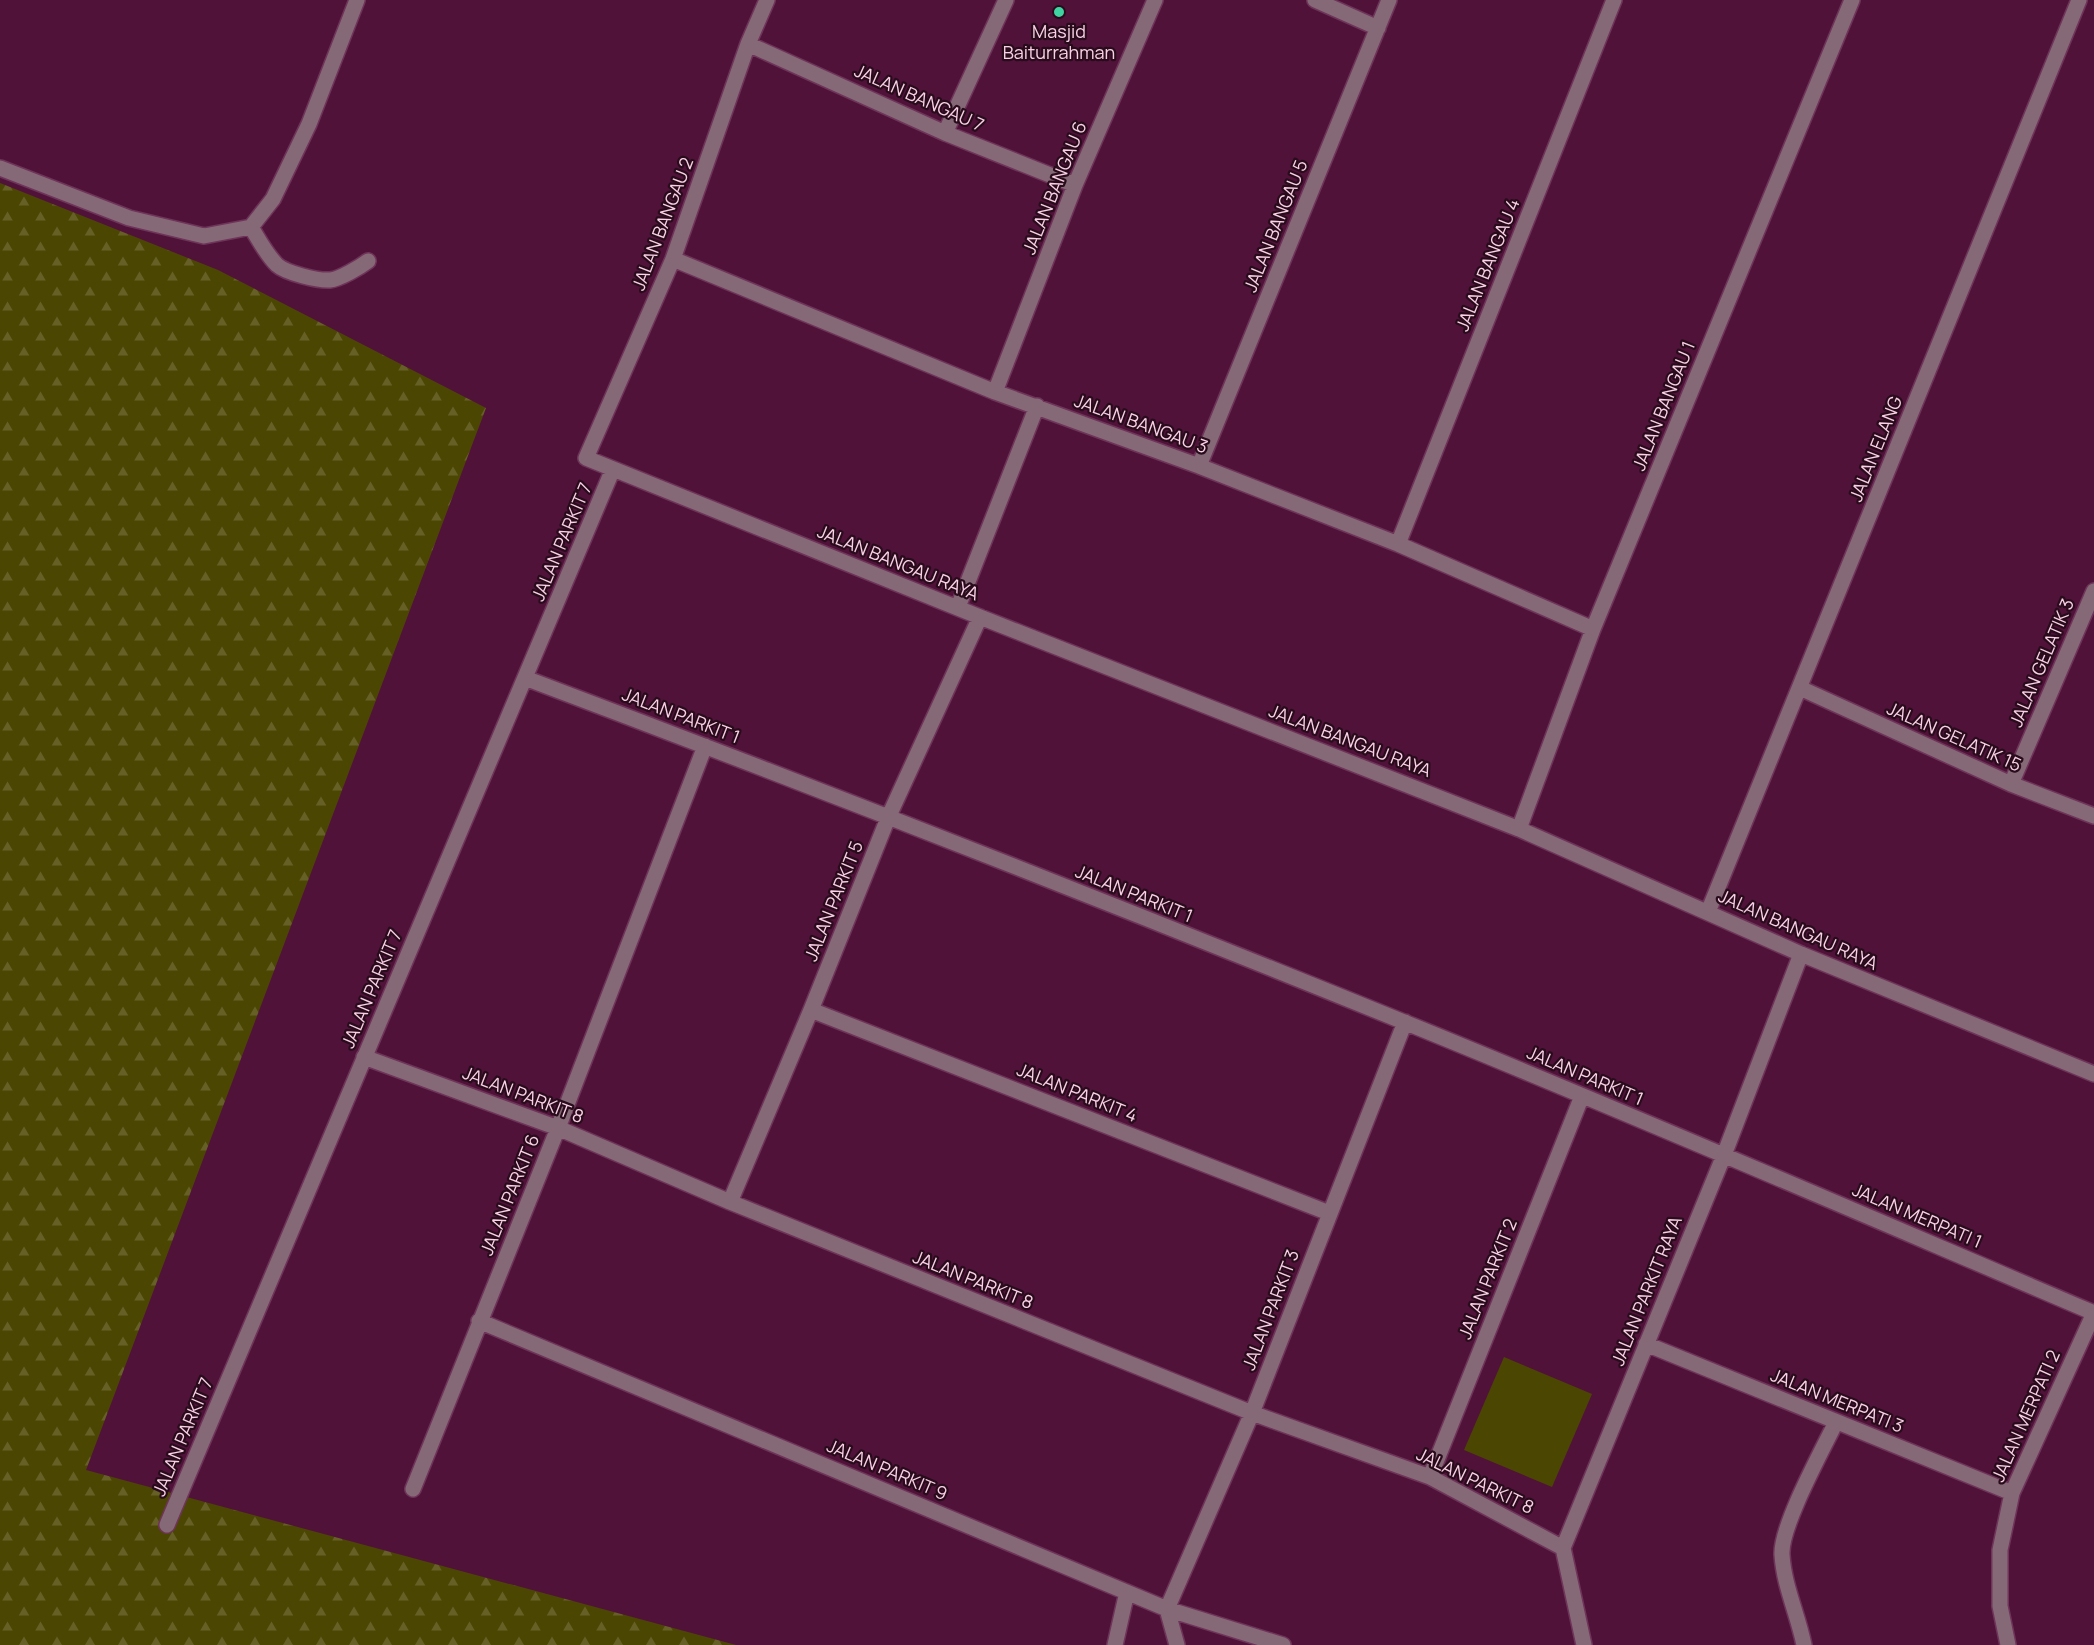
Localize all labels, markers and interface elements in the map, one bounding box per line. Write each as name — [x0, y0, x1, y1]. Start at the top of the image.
marker: Masjid Baiturrahman — [1052, 5, 1066, 19]
place label: Masjid Baiturrahman — [1003, 19, 1115, 64]
street label: JALAN BANGAU 7 — [851, 58, 988, 136]
street label: JALAN BANGAU 6 — [1016, 118, 1092, 258]
street label: JALAN BANGAU 2 — [626, 154, 698, 294]
street label: JALAN BANGAU 5 — [1238, 156, 1313, 295]
street label: JALAN BANGAU 4 — [1450, 195, 1525, 334]
street label: JALAN BANGAU 1 — [1626, 337, 1700, 474]
street label: JALAN BANGAU 3 — [1071, 388, 1211, 458]
street label: JALAN ELANG — [1843, 392, 1907, 505]
street label: JALAN PARKIT 7 — [525, 479, 597, 604]
street label: JALAN BANGAU RAYA — [814, 519, 983, 606]
street label: JALAN GELATIK 3 — [2003, 595, 2079, 730]
street label: JALAN PARKIT 1 — [619, 682, 744, 749]
street label: JALAN GELATIK 15 — [1883, 696, 2025, 776]
street label: JALAN BANGAU RAYA — [1266, 698, 1436, 782]
street label: JALAN PARKIT 5 — [798, 837, 868, 964]
street label: JALAN PARKIT 1 — [1072, 859, 1197, 927]
street label: JALAN BANGAU RAYA — [1715, 883, 1882, 975]
street label: JALAN PARKIT 7 — [335, 926, 407, 1051]
street label: JALAN PARKIT 1 — [1523, 1040, 1647, 1110]
street label: JALAN PARKIT 4 — [1014, 1057, 1141, 1127]
street label: JALAN PARKIT 8 — [459, 1060, 587, 1128]
street label: JALAN PARKIT 6 — [474, 1131, 544, 1259]
street label: JALAN MERPATI 1 — [1849, 1177, 1986, 1253]
street label: JALAN PARKIT RAYA — [1605, 1212, 1687, 1369]
street label: JALAN PARKIT 2 — [1452, 1215, 1522, 1342]
street label: JALAN PARKIT 8 — [910, 1244, 1037, 1314]
street label: JALAN PARKIT 3 — [1236, 1246, 1304, 1373]
street label: JALAN MERPATI 2 — [1985, 1346, 2065, 1485]
street label: JALAN MERPATI 3 — [1767, 1362, 1907, 1438]
street label: JALAN PARKIT 7 — [146, 1374, 218, 1499]
street label: JALAN PARKIT 9 — [824, 1433, 951, 1505]
street label: JALAN PARKIT 8 — [1413, 1441, 1538, 1519]

